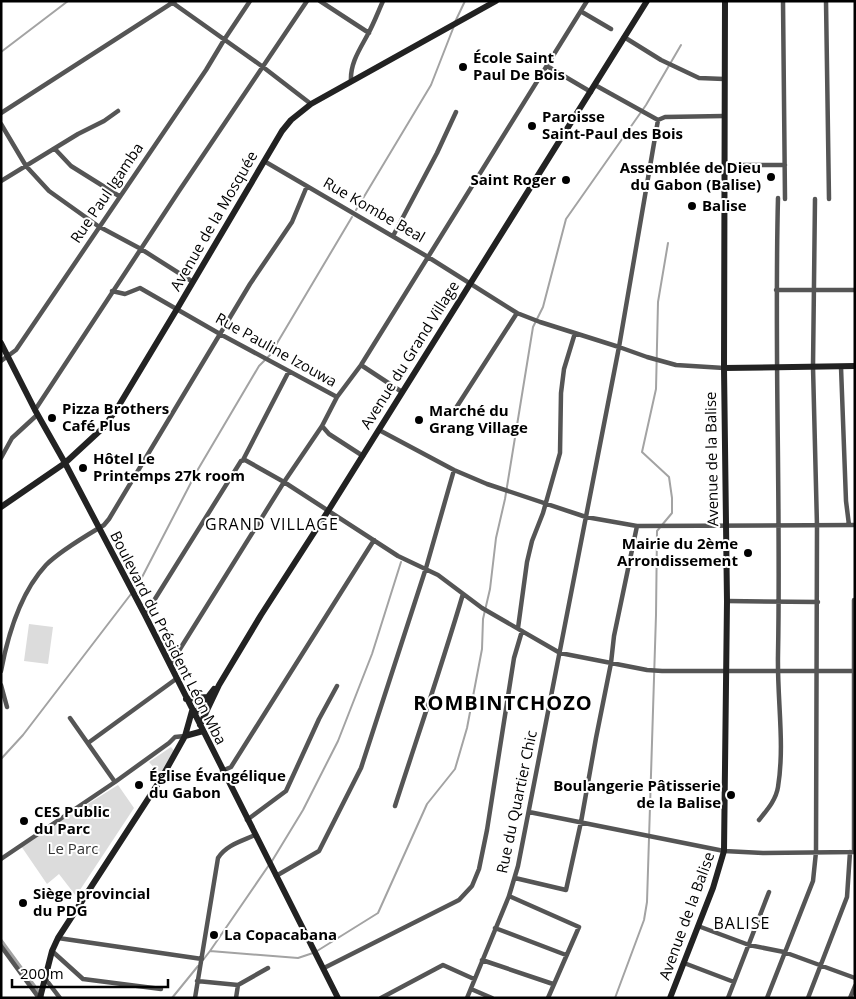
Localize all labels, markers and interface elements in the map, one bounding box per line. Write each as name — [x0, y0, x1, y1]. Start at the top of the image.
place label: École Saint Paul De Bois — [473, 47, 565, 84]
marker: École Saint Paul De Bois — [457, 61, 469, 73]
place label: Paroisse Saint-Paul des Bois — [542, 106, 683, 143]
marker: Paroisse Saint-Paul des Bois — [526, 120, 538, 132]
street label: Rue Paul Igamba — [65, 138, 147, 247]
street label: Avenue de la Mosquée — [165, 147, 261, 294]
place label: Assemblée de Dieu du Gabon (Balise) — [620, 157, 761, 194]
place label: Saint Roger — [470, 169, 556, 189]
marker: Assemblée de Dieu du Gabon (Balise) — [765, 171, 777, 183]
street label: Rue Kombe Beal — [320, 172, 429, 246]
marker: Saint Roger — [560, 174, 572, 186]
place label: Balise — [702, 195, 747, 215]
marker: Balise — [686, 200, 698, 212]
street label: Avenue du Grand Village — [355, 277, 463, 432]
street label: Rue Pauline Izouwa — [212, 307, 341, 391]
street label: Avenue de la Balise — [700, 391, 722, 527]
place label: Pizza Brothers Café Plus — [62, 398, 169, 435]
place label: Marché du Grang Village — [429, 400, 528, 437]
marker: Pizza Brothers Café Plus — [46, 412, 58, 424]
marker: Marché du Grang Village — [413, 414, 425, 426]
place label: Hôtel Le Printemps 27k room — [93, 448, 245, 485]
marker: Hôtel Le Printemps 27k room — [77, 462, 89, 474]
district label: GRAND VILLAGE — [205, 513, 339, 535]
street label: Boulevard du Président Léon Mba — [106, 527, 232, 748]
place label: Mairie du 2ème Arrondissement — [617, 533, 738, 570]
marker: Mairie du 2ème Arrondissement — [742, 547, 754, 559]
district label: ROMBINTCHOZO — [413, 689, 593, 716]
street label: Rue du Quartier Chic — [491, 729, 541, 875]
place label: Église Évangélique du Gabon — [149, 765, 286, 802]
place label: Boulangerie Pâtisserie de la Balise — [553, 775, 721, 812]
marker: Église Évangélique du Gabon — [133, 779, 145, 791]
marker: Boulangerie Pâtisserie de la Balise — [725, 789, 737, 801]
place label: CES Public du Parc — [34, 801, 110, 838]
marker: CES Public du Parc — [18, 815, 30, 827]
park label: Le Parc — [48, 838, 98, 858]
street label: Avenue de la Balise — [654, 849, 719, 982]
place label: Siège provincial du PDG — [33, 883, 150, 920]
marker: Siège provincial du PDG — [17, 897, 29, 909]
district label: BALISE — [714, 912, 770, 934]
place label: La Copacabana — [224, 924, 337, 944]
marker: La Copacabana — [208, 929, 220, 941]
scale bar — [12, 956, 169, 988]
text: 200 m — [20, 963, 64, 983]

